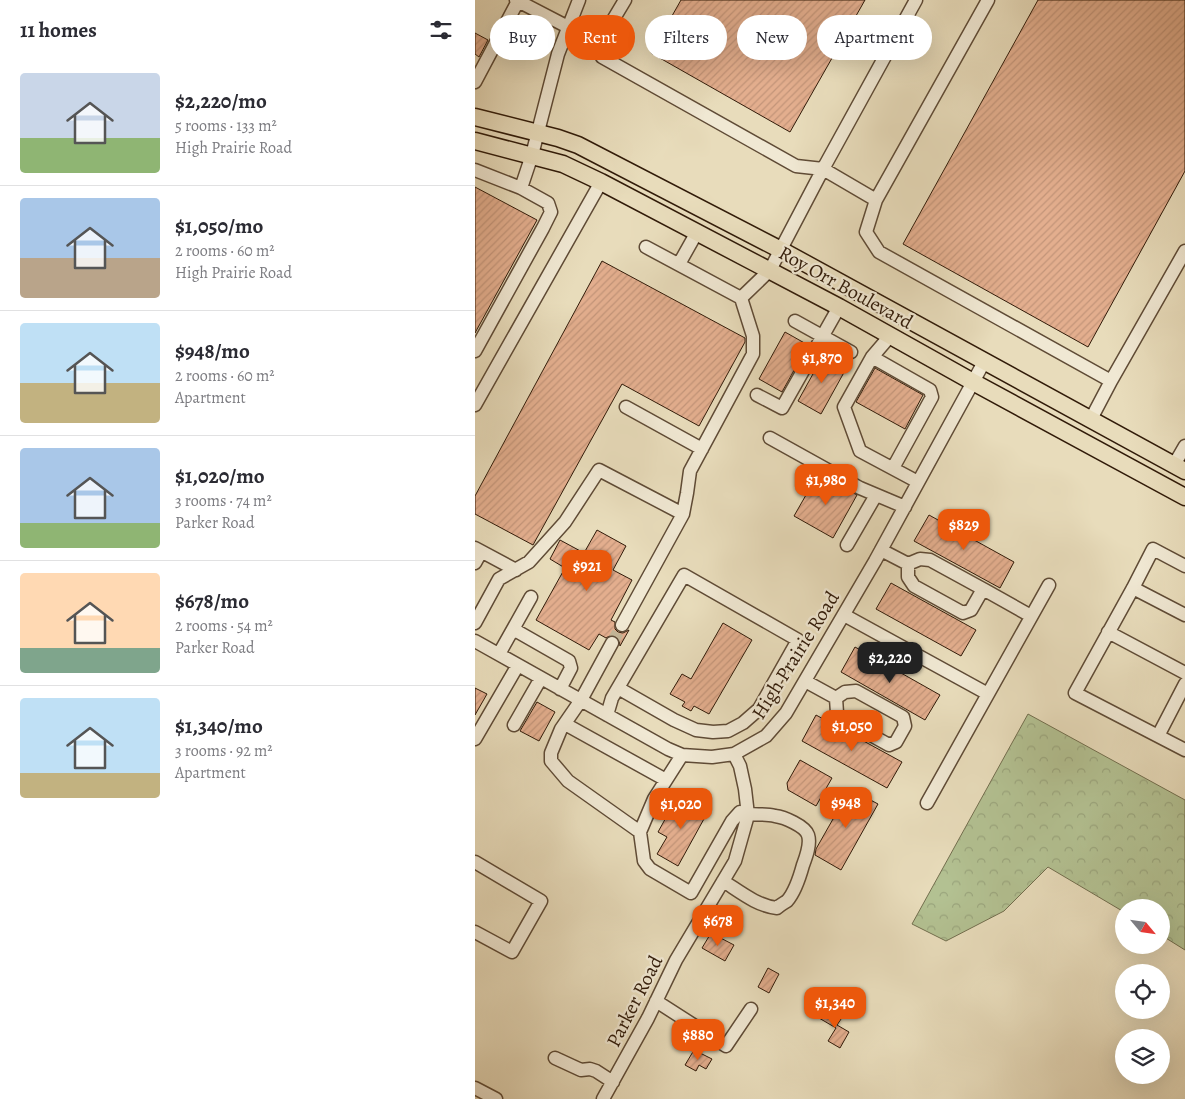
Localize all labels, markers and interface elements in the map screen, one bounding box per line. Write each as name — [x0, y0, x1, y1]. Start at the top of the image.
chip: Buy — [490, 15, 555, 60]
chip: Rent — [565, 15, 635, 60]
chip: Filters — [645, 15, 727, 60]
chip: New — [737, 15, 807, 60]
chip: Apartment — [817, 15, 932, 60]
text: 11 homes — [20, 16, 97, 44]
icon: filters — [427, 16, 455, 44]
text: $2,220/mo — [175, 87, 267, 115]
icon: home — [60, 93, 120, 153]
text: 5 rooms · 133 m² — [175, 115, 277, 137]
text: High Prairie Road — [175, 137, 292, 159]
text: $1,050/mo — [175, 212, 263, 240]
icon: home — [60, 218, 120, 278]
street label: Roy Orr Boulevard — [774, 239, 918, 336]
text: 2 rooms · 60 m² — [175, 240, 275, 262]
text: High Prairie Road — [175, 262, 292, 284]
text: $948/mo — [175, 337, 250, 365]
pin: $1,870 — [781, 342, 863, 384]
icon: home — [60, 343, 120, 403]
text: $1,870 — [802, 347, 842, 369]
text: 2 rooms · 60 m² — [175, 365, 275, 387]
text: Apartment — [175, 387, 246, 409]
text: $1,020/mo — [175, 462, 265, 490]
pin: $1,980 — [785, 464, 867, 506]
icon: home — [60, 468, 120, 528]
text: $1,980 — [806, 469, 846, 491]
text: 3 rooms · 74 m² — [175, 490, 272, 512]
pin: $829 — [934, 508, 994, 551]
text: Parker Road — [175, 512, 255, 534]
text: $829 — [949, 514, 979, 536]
pin: $921 — [557, 550, 617, 592]
text: $921 — [573, 555, 601, 577]
street label: High Prairie Road — [745, 586, 846, 724]
text: $678/mo — [175, 587, 249, 615]
icon: home — [60, 593, 120, 653]
text: 2 rooms · 54 m² — [175, 615, 273, 637]
text: Parker Road — [175, 637, 255, 659]
pin: $2,220 — [849, 642, 931, 684]
text: $2,220 — [869, 647, 912, 669]
pin: $1,050 — [811, 710, 893, 752]
text: $1,340/mo — [175, 712, 263, 740]
text: $1,050 — [832, 715, 872, 737]
icon: home — [60, 718, 120, 778]
text: 3 rooms · 92 m² — [175, 740, 273, 762]
text: Apartment — [175, 762, 246, 784]
pin: $948 — [816, 786, 876, 829]
pin: $1,020 — [640, 788, 722, 830]
text: $948 — [831, 792, 861, 814]
text: $1,020 — [660, 793, 702, 815]
north arrow — [1115, 899, 1170, 954]
map controls — [1115, 899, 1170, 1084]
pin: $678 — [688, 904, 748, 947]
text: $678 — [703, 910, 733, 932]
street label: Parker Road — [600, 951, 669, 1052]
button: locate — [1115, 964, 1170, 1019]
pin: $1,340 — [794, 986, 876, 1029]
text: $1,340 — [815, 992, 855, 1014]
pin: $880 — [668, 1018, 728, 1061]
text: $880 — [683, 1024, 713, 1046]
button: layers — [1115, 1029, 1170, 1084]

